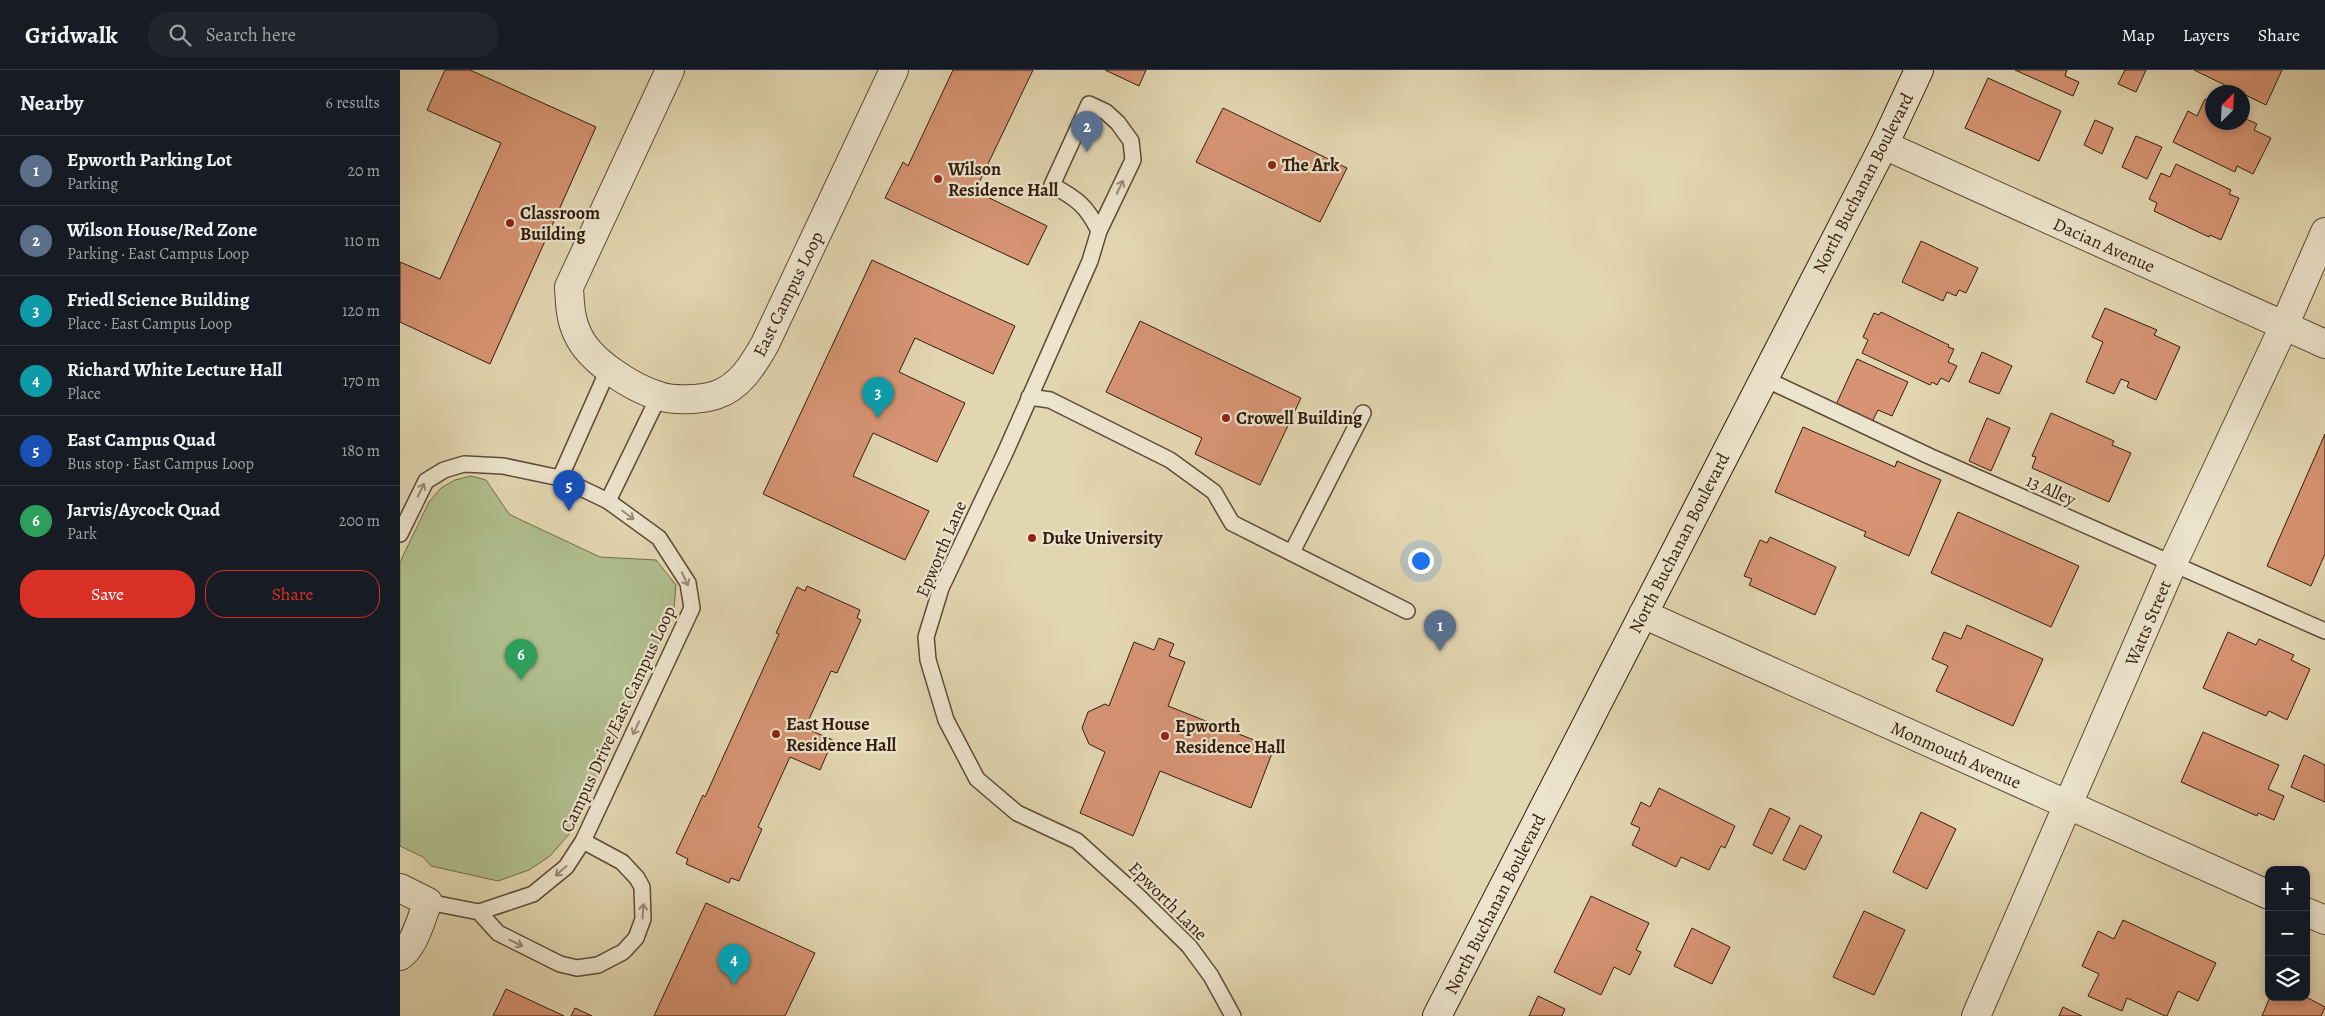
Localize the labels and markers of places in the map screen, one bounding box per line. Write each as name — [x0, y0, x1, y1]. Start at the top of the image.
pin: 2 — [1071, 111, 1103, 152]
place label: The Ark — [1282, 153, 1340, 177]
place label: Wilson Residence Hall — [947, 157, 1059, 202]
marker: The Ark — [1266, 159, 1278, 171]
marker: Wilson Residence Hall — [932, 173, 944, 185]
place label: Classroom Building — [520, 201, 600, 246]
marker: Classroom Building — [504, 217, 516, 229]
pin: 3 — [862, 377, 894, 418]
place label: Crowell Building — [1236, 406, 1363, 430]
marker: Crowell Building — [1220, 412, 1232, 424]
pin: 5 — [553, 470, 585, 511]
place label: Duke University — [1042, 526, 1163, 550]
marker: Duke University — [1026, 532, 1038, 544]
pin: 1 — [1424, 610, 1456, 651]
pin: 6 — [505, 639, 537, 680]
place label: East House Residence Hall — [786, 712, 897, 757]
place label: Epworth Residence Hall — [1175, 714, 1286, 759]
marker: East House Residence Hall — [770, 728, 782, 740]
marker: Epworth Residence Hall — [1159, 730, 1171, 742]
pin: 4 — [718, 944, 750, 985]

